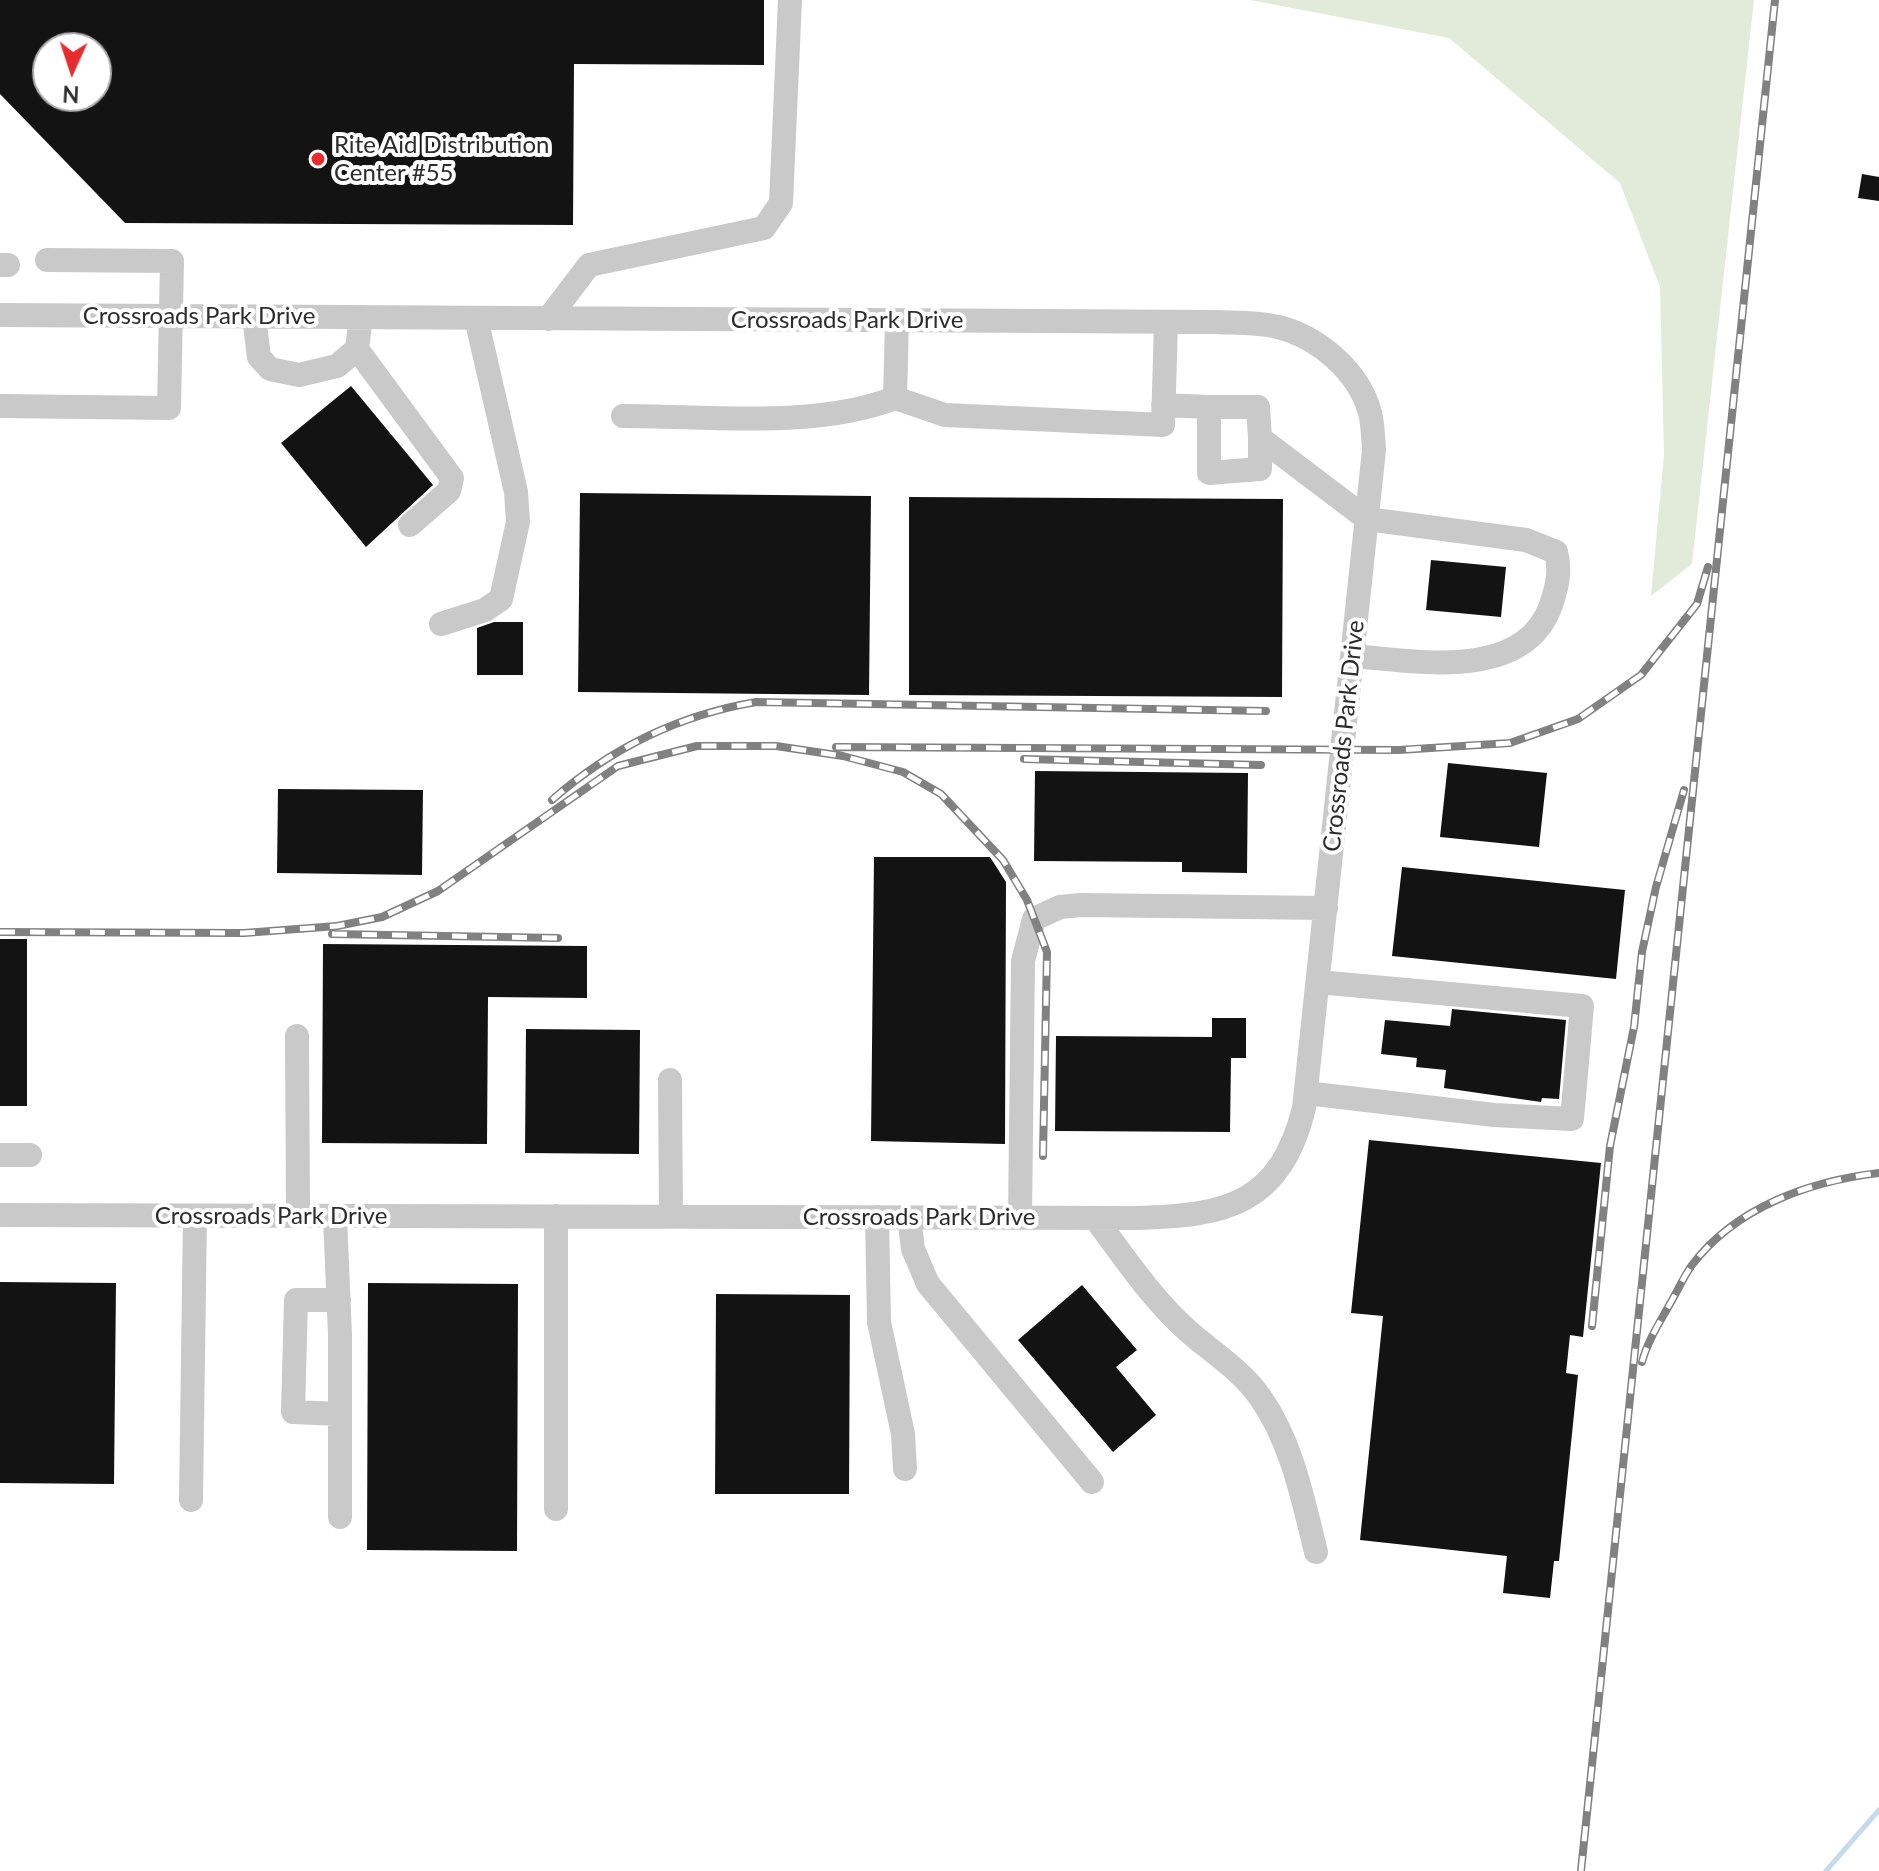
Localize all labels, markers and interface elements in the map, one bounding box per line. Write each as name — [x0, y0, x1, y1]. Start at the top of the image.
north arrow — [32, 32, 112, 112]
text: N — [62, 81, 80, 108]
place label: Rite Aid Distribution Center #55 — [334, 131, 549, 187]
marker: Rite Aid Distribution Center #55 — [309, 150, 327, 168]
street label: Crossroads Park Drive — [83, 302, 315, 330]
street label: Crossroads Park Drive — [731, 306, 963, 334]
street label: Crossroads Park Drive — [1318, 619, 1370, 853]
street label: Crossroads Park Drive — [155, 1202, 387, 1230]
street label: Crossroads Park Drive — [803, 1203, 1035, 1231]

